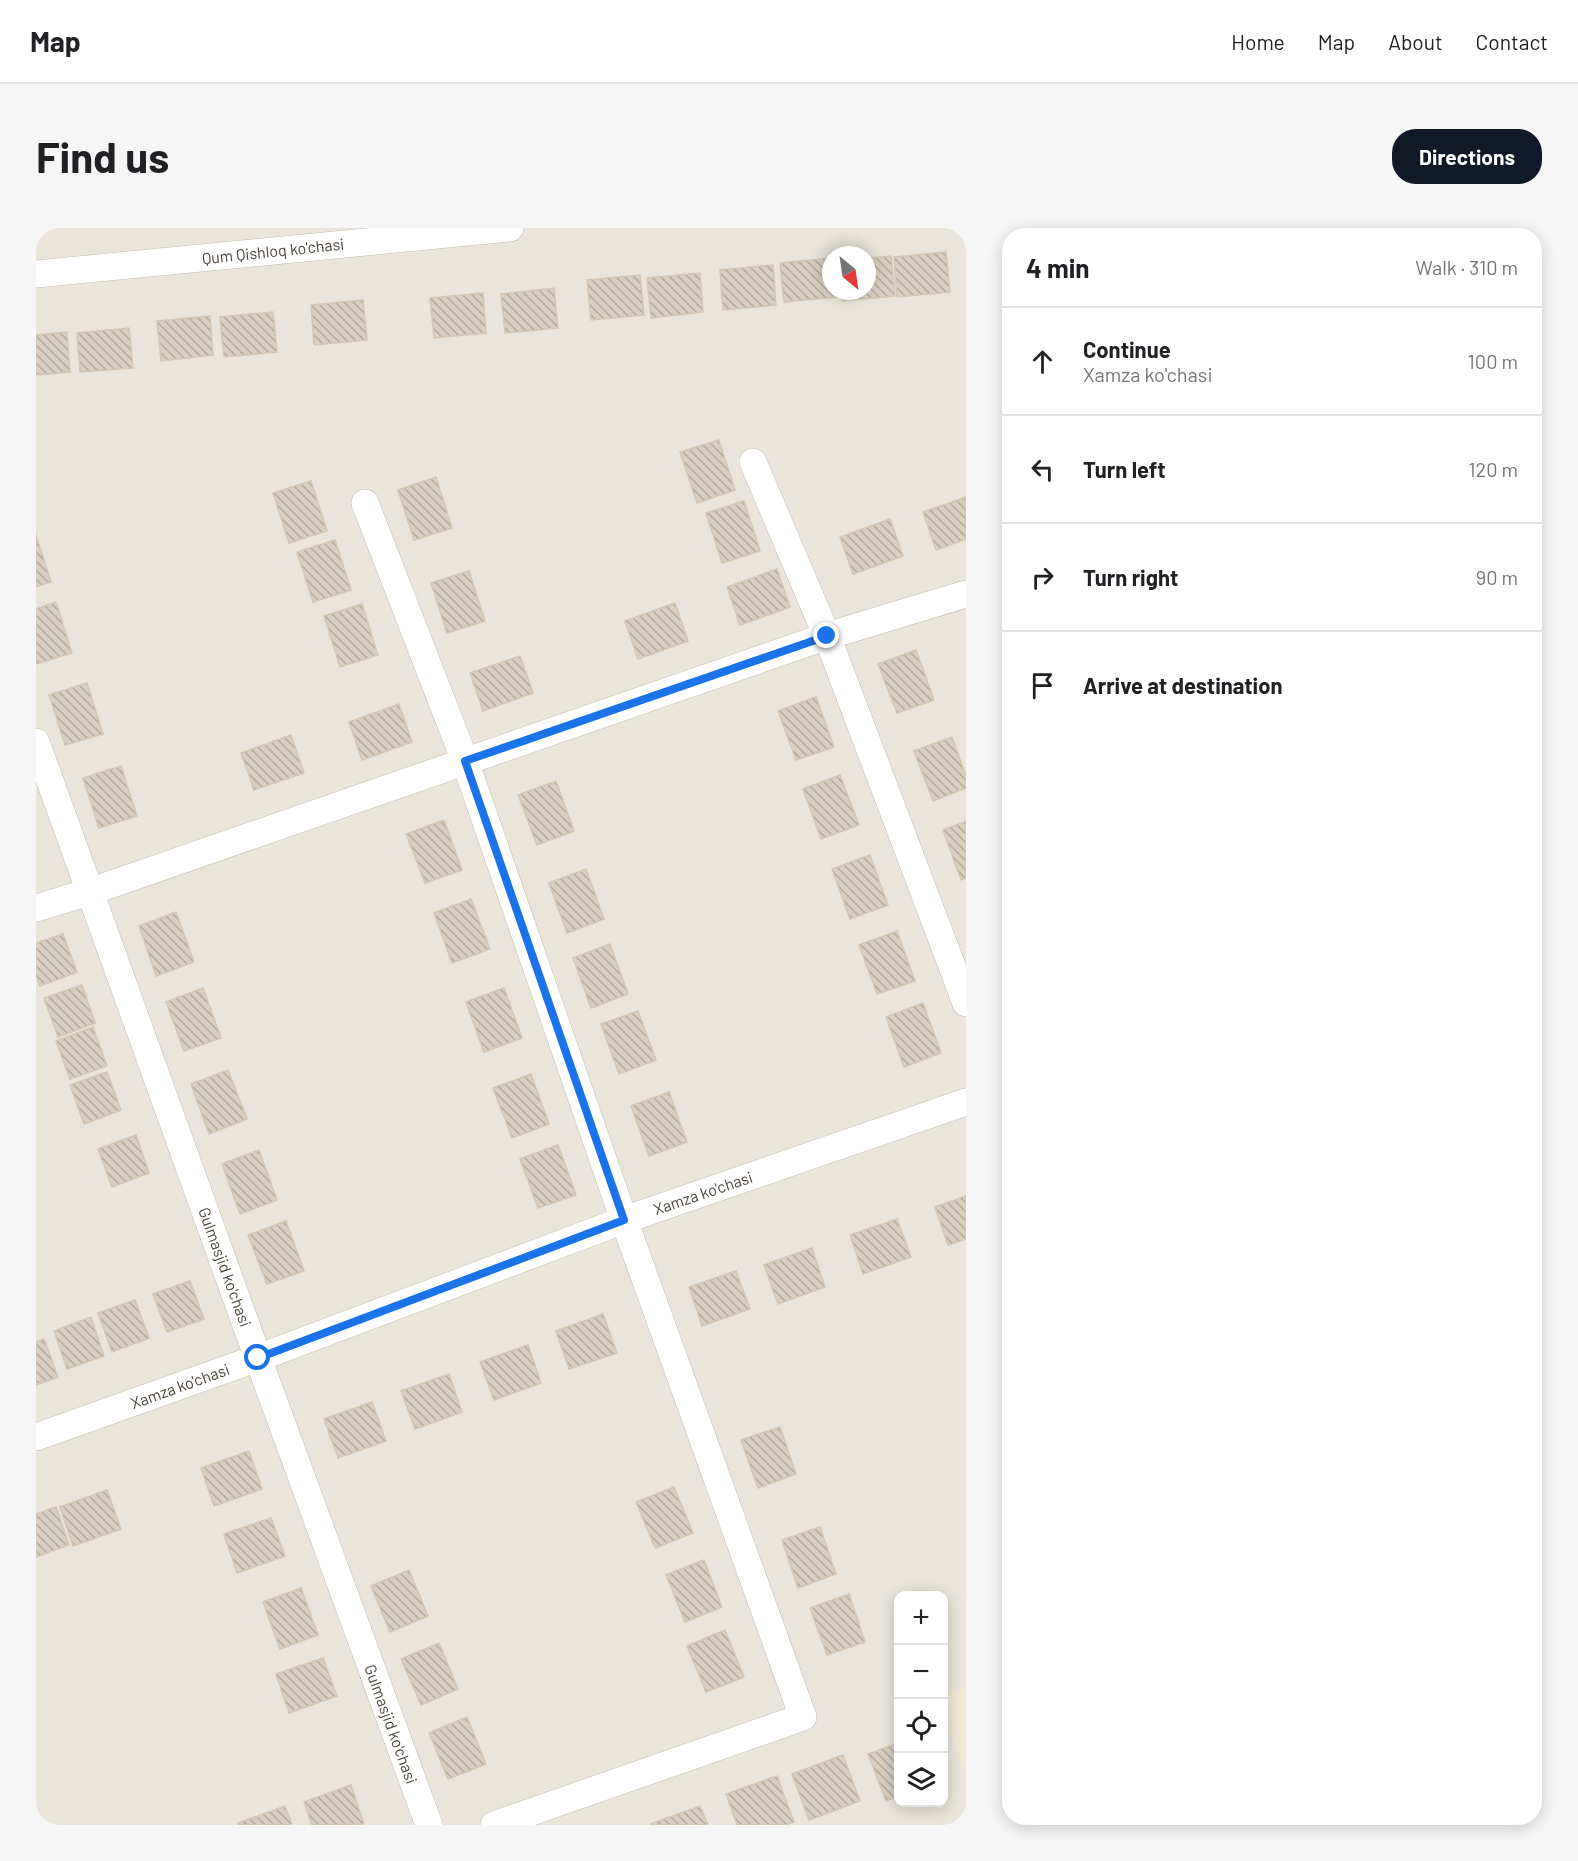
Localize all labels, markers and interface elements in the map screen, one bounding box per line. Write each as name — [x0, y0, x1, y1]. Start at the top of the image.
text: Map — [30, 24, 81, 58]
text: Home — [1231, 29, 1285, 54]
text: Map — [1318, 29, 1355, 54]
text: About — [1388, 29, 1443, 54]
text: Contact — [1476, 29, 1548, 54]
button: Directions — [1392, 129, 1542, 184]
text: Find us — [36, 131, 169, 181]
street label: Qum Qishloq ko'chasi — [201, 234, 345, 267]
north arrow — [822, 246, 876, 300]
text: 4 min — [1026, 252, 1090, 283]
text: Walk · 310 m — [1415, 255, 1518, 279]
text: Continue — [1083, 336, 1171, 362]
icon: ahead — [1026, 345, 1059, 378]
text: 100 m — [1468, 349, 1518, 373]
text: Xamza ko'chasi — [1083, 362, 1213, 386]
icon: left — [1026, 453, 1059, 486]
text: Turn left — [1083, 456, 1166, 482]
text: 120 m — [1468, 457, 1518, 481]
icon: right — [1026, 561, 1059, 594]
text: Turn right — [1083, 564, 1178, 590]
text: 90 m — [1476, 565, 1518, 589]
route end — [813, 622, 839, 648]
icon: arrive — [1026, 669, 1059, 702]
text: Arrive at destination — [1083, 672, 1282, 698]
street label: Xamza ko'chasi — [651, 1167, 755, 1218]
street label: Gulmasjid ko'chasi — [195, 1205, 256, 1329]
route start — [244, 1344, 270, 1370]
street label: Xamza ko'chasi — [128, 1359, 232, 1412]
map controls — [894, 1591, 948, 1807]
button: + — [894, 1591, 948, 1645]
button: − — [894, 1645, 948, 1699]
street label: Gulmasjid ko'chasi — [361, 1662, 422, 1786]
button: locate — [894, 1699, 948, 1753]
button: layers — [894, 1753, 948, 1807]

